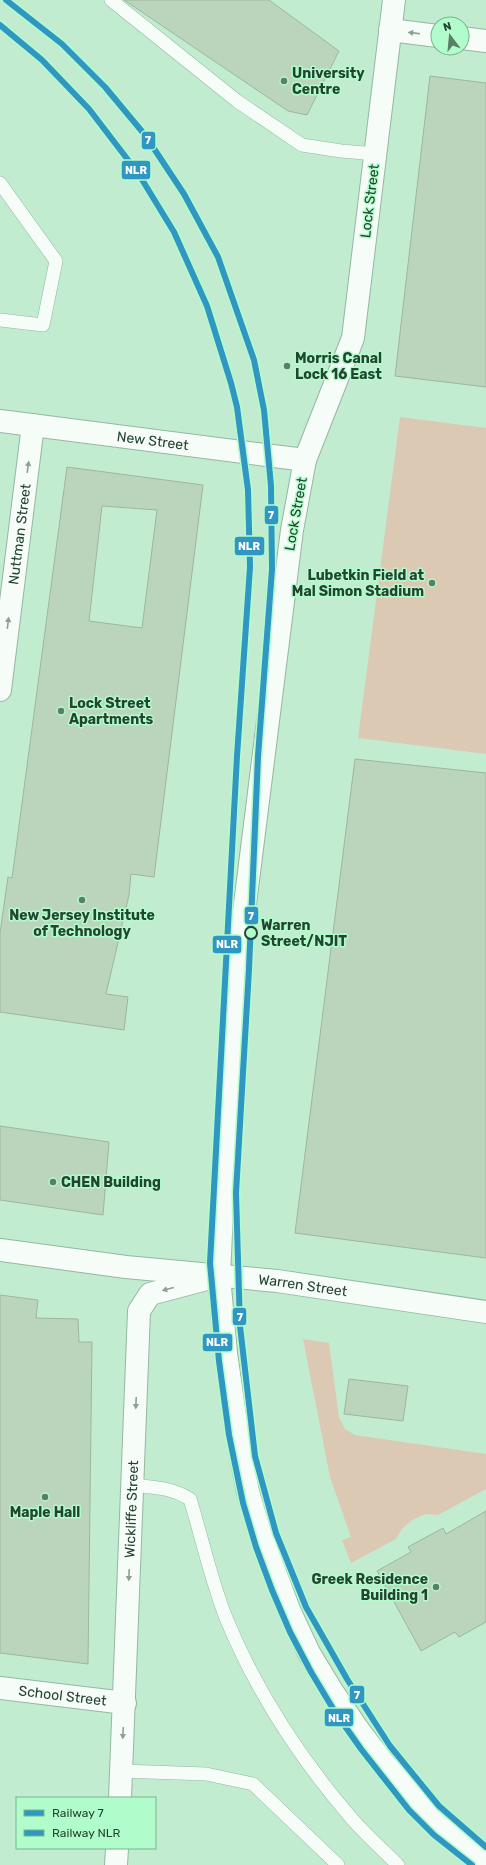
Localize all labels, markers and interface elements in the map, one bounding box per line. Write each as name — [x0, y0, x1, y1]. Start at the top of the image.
north arrow — [430, 16, 470, 56]
text: N — [442, 20, 453, 34]
one-way arrow — [408, 30, 420, 36]
place label: University Centre — [292, 65, 365, 98]
marker: University Centre — [279, 76, 289, 86]
line badge: 7 — [141, 131, 156, 150]
text: 7 — [145, 134, 152, 147]
line badge: NLR — [121, 160, 151, 180]
street label: Lock Street — [357, 162, 383, 239]
text: NLR — [125, 164, 147, 177]
place label: Morris Canal Lock 16 East — [295, 350, 382, 383]
marker: Morris Canal Lock 16 East — [282, 361, 292, 371]
street label: New Street — [116, 428, 190, 454]
one-way arrow — [25, 460, 31, 473]
street label: Lock Street — [281, 475, 311, 552]
street label: Nuttman Street — [5, 482, 34, 586]
line badge: 7 — [264, 505, 279, 525]
text: 7 — [268, 509, 275, 522]
line badge: NLR — [234, 536, 265, 556]
text: NLR — [238, 540, 260, 553]
place label: Lubetkin Field at Mal Simon Stadium — [292, 567, 424, 600]
marker: Lubetkin Field at Mal Simon Stadium — [427, 578, 437, 588]
one-way arrow — [5, 617, 11, 629]
place label: Lock Street Apartments — [69, 695, 154, 728]
marker: Lock Street Apartments — [56, 706, 66, 716]
marker: New Jersey Institute of Technology — [77, 895, 87, 905]
line badge: 7 — [244, 906, 259, 925]
place label: New Jersey Institute of Technology — [9, 907, 155, 940]
text: 7 — [248, 910, 255, 923]
place label: Warren Street/NJIT — [261, 917, 347, 950]
marker: Warren Street/NJIT — [244, 926, 258, 940]
line badge: NLR — [212, 935, 242, 954]
text: NLR — [216, 938, 238, 951]
place label: CHEN Building — [61, 1174, 161, 1191]
marker: CHEN Building — [48, 1177, 58, 1187]
street label: Warren Street — [258, 1271, 349, 1300]
one-way arrow — [161, 1287, 174, 1293]
line badge: 7 — [232, 1307, 247, 1326]
text: 7 — [237, 1311, 244, 1324]
line badge: NLR — [202, 1333, 233, 1352]
text: NLR — [206, 1336, 228, 1349]
one-way arrow — [133, 1397, 139, 1410]
street label: Wickliffe Street — [121, 1460, 142, 1558]
marker: Maple Hall — [40, 1492, 50, 1502]
place label: Maple Hall — [10, 1504, 80, 1521]
one-way arrow — [126, 1569, 133, 1581]
place label: Greek Residence Building 1 — [312, 1571, 428, 1604]
marker: Greek Residence Building 1 — [431, 1582, 441, 1592]
street label: School Street — [18, 1682, 108, 1709]
line badge: 7 — [349, 1685, 365, 1704]
text: 7 — [354, 1689, 361, 1702]
line badge: NLR — [324, 1708, 354, 1727]
text: NLR — [328, 1712, 350, 1725]
one-way arrow — [120, 1727, 126, 1740]
legend — [16, 1797, 156, 1849]
text: Railway 7 — [52, 1806, 104, 1820]
text: Railway NLR — [52, 1826, 121, 1840]

